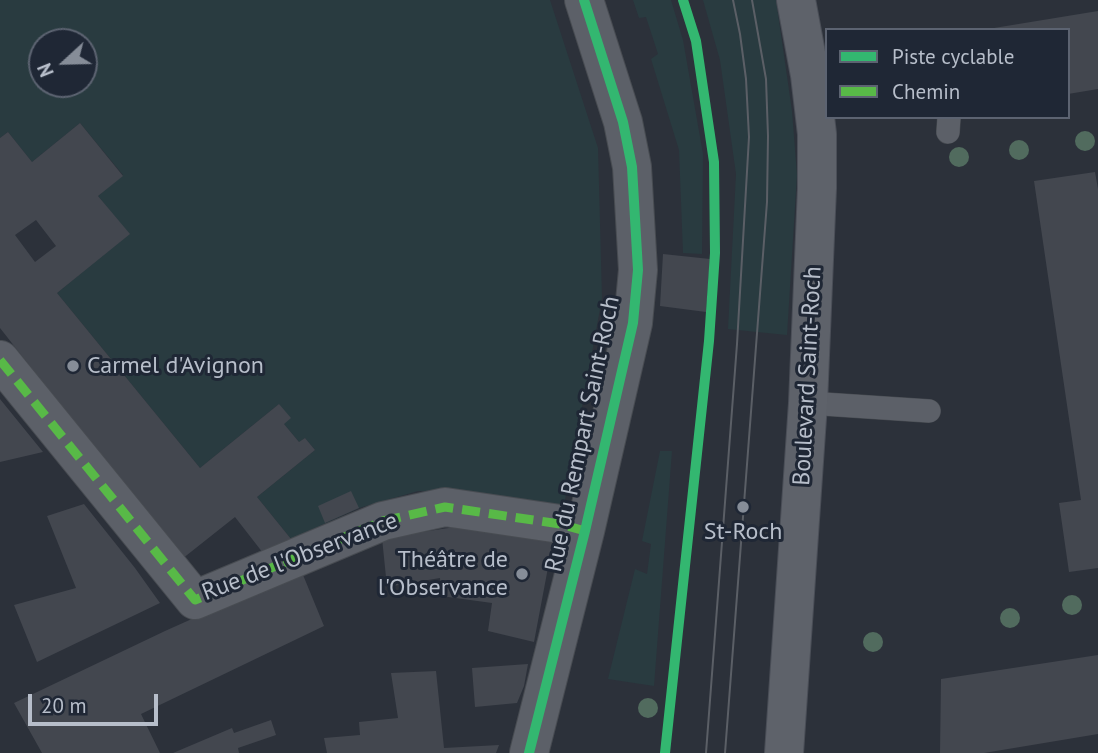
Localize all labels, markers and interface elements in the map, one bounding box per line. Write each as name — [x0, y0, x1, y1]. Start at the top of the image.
north arrow — [28, 28, 98, 98]
legend — [825, 28, 1070, 119]
text: Piste cyclable — [892, 43, 1014, 70]
text: N — [32, 60, 59, 80]
text: Chemin — [892, 78, 960, 105]
street label: Boulevard Saint-Roch — [788, 266, 828, 486]
street label: Rue du Rempart Saint-Roch — [540, 294, 626, 574]
place label: Carmel d'Avignon — [87, 352, 264, 380]
marker: Carmel d'Avignon — [65, 358, 81, 374]
marker: St-Roch — [735, 499, 751, 515]
street label: Rue de l'Observance — [198, 506, 402, 608]
place label: St-Roch — [704, 518, 782, 546]
place label: Théâtre de l'Observance — [378, 546, 508, 602]
marker: Théâtre de l'Observance — [514, 566, 530, 582]
scale bar — [32, 680, 161, 724]
text: 20 m — [41, 692, 87, 719]

